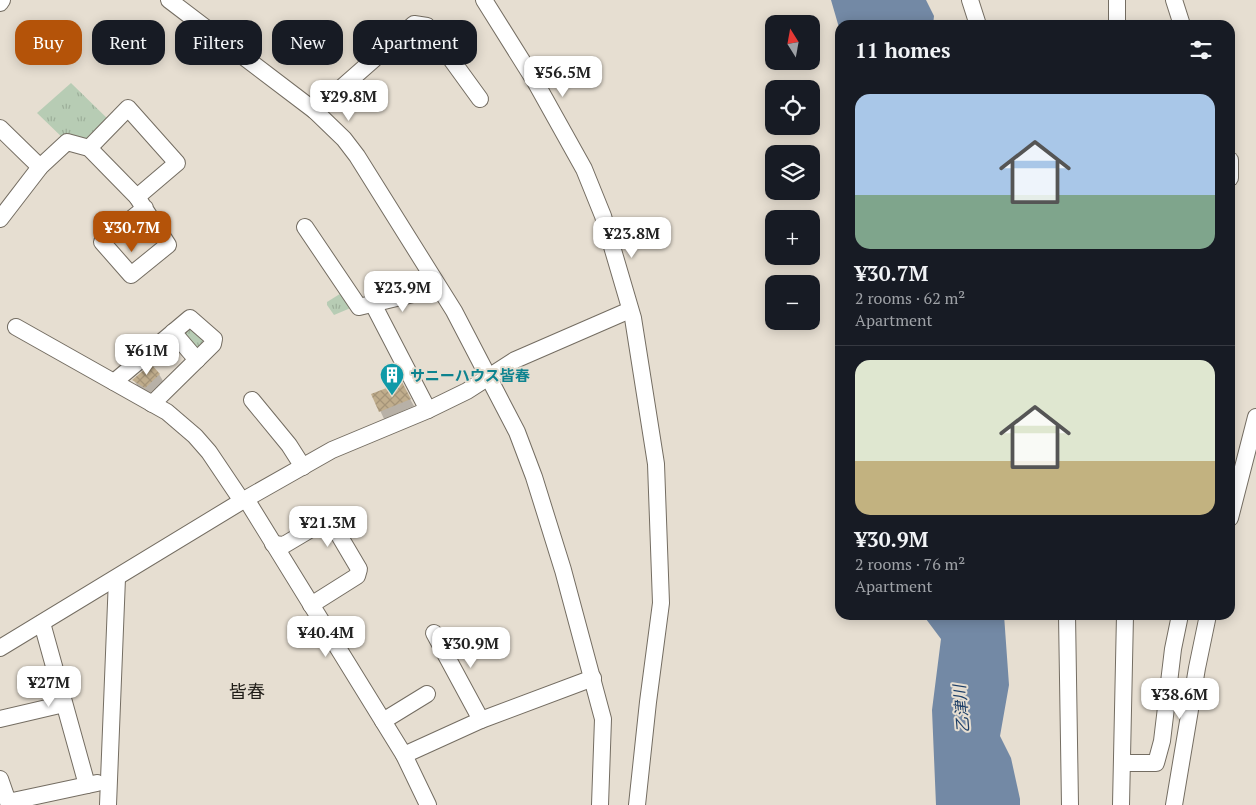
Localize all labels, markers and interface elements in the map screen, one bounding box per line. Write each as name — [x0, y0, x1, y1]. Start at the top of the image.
north arrow — [765, 15, 820, 70]
map controls — [765, 15, 820, 330]
chip: Buy — [15, 20, 82, 65]
chip: Rent — [92, 20, 165, 65]
chip: Filters — [175, 20, 262, 65]
chip: New — [272, 20, 343, 65]
chip: Apartment — [353, 20, 477, 65]
text: 11 homes — [855, 36, 951, 64]
icon: filters — [1187, 36, 1215, 64]
pin: ¥56.5M — [522, 56, 604, 98]
text: ¥56.5M — [535, 61, 591, 83]
pin: ¥29.8M — [308, 80, 390, 122]
button: locate — [765, 80, 820, 135]
text: ¥29.8M — [321, 85, 377, 107]
icon: home — [990, 127, 1080, 217]
button: layers — [765, 145, 820, 200]
pin: ¥30.7M — [91, 210, 173, 253]
button: + — [765, 210, 820, 265]
text: ¥30.7M — [104, 216, 160, 238]
pin: ¥23.8M — [591, 216, 673, 259]
text: ¥23.8M — [604, 222, 660, 244]
text: ¥30.7M — [855, 259, 928, 287]
pin: ¥23.9M — [362, 270, 444, 313]
button: − — [765, 275, 820, 330]
text: ¥23.9M — [375, 276, 431, 298]
text: 2 rooms · 62 m² — [855, 287, 965, 309]
text: Apartment — [855, 309, 932, 331]
pin: ¥61M — [117, 334, 177, 376]
text: ¥61M — [126, 339, 168, 361]
building icon: サニーハウス皆春 — [379, 362, 405, 396]
place label: サニーハウス皆春 — [410, 365, 530, 385]
icon: home — [990, 392, 1080, 482]
pin: ¥21.3M — [287, 506, 369, 548]
text: ¥21.3M — [300, 511, 356, 533]
text: ¥30.9M — [855, 525, 928, 553]
text: 2 rooms · 76 m² — [855, 553, 965, 575]
text: Apartment — [855, 575, 932, 597]
pin: ¥40.4M — [285, 616, 367, 658]
text: ¥40.4M — [298, 621, 354, 643]
pin: ¥30.9M — [430, 626, 512, 669]
text: ¥30.9M — [443, 632, 499, 654]
pin: ¥27M — [19, 666, 79, 708]
text: ¥27M — [28, 671, 70, 693]
pin: ¥38.6M — [1139, 678, 1221, 720]
district label: 皆春 — [229, 679, 265, 703]
water label: 乙津川 — [948, 682, 974, 734]
text: ¥38.6M — [1152, 683, 1208, 705]

